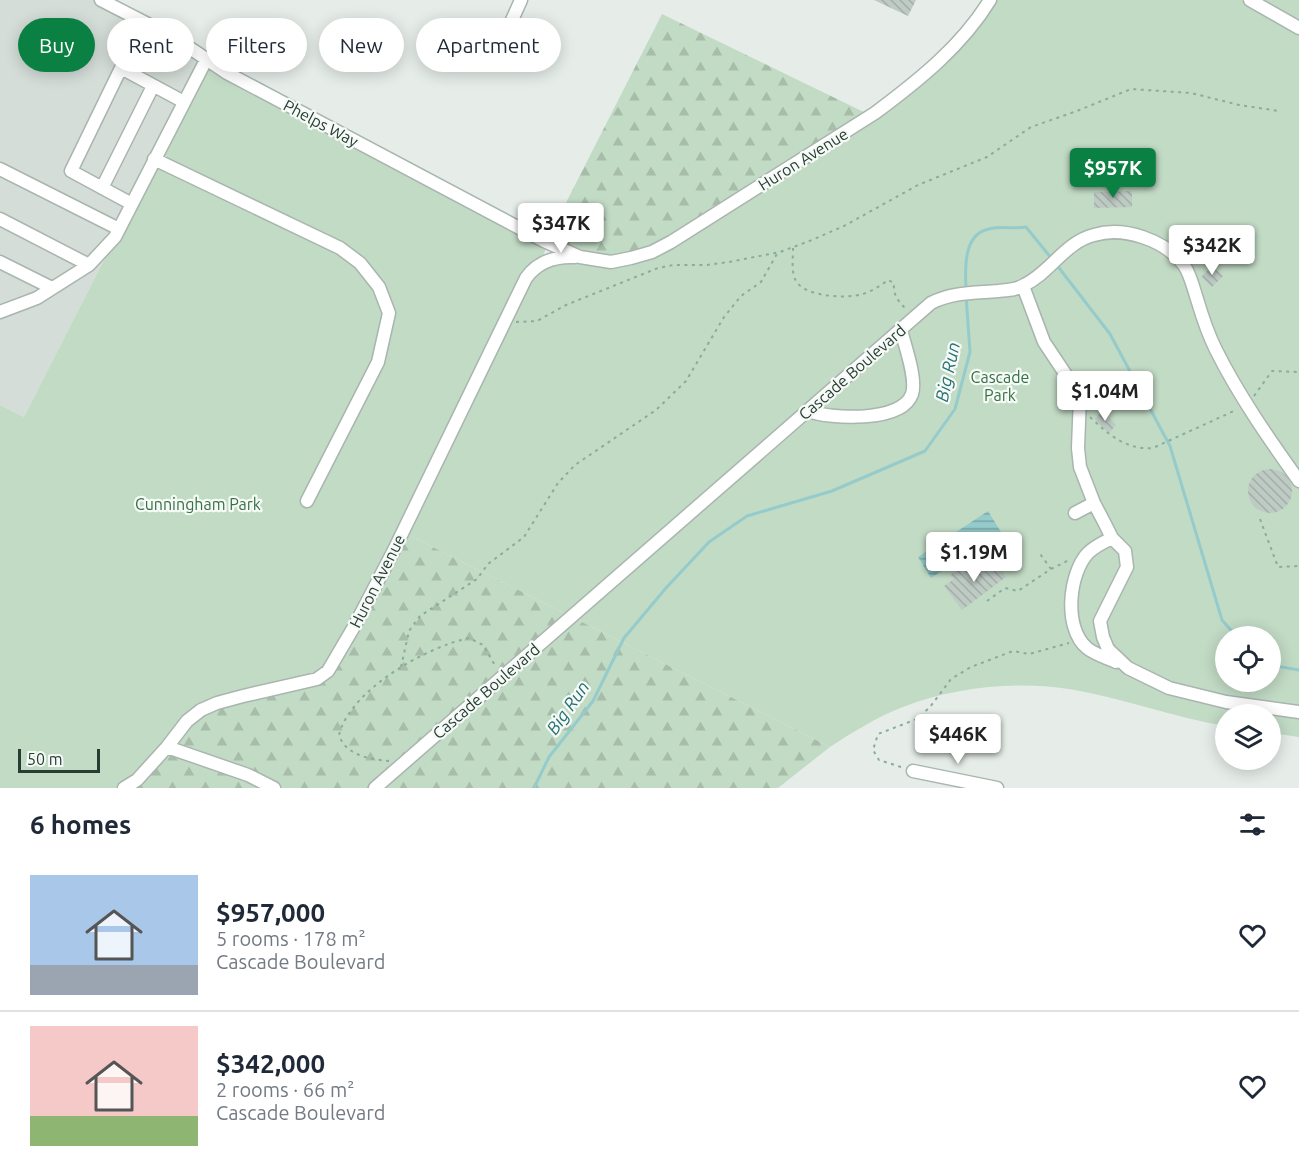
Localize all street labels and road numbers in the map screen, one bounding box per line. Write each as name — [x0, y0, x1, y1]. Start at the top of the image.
street label: Phelps Way — [281, 96, 362, 150]
street label: Huron Avenue — [755, 124, 851, 194]
street label: Cascade Boulevard — [795, 321, 909, 423]
street label: Huron Avenue — [346, 531, 408, 631]
street label: Cascade Boulevard — [429, 640, 543, 742]

